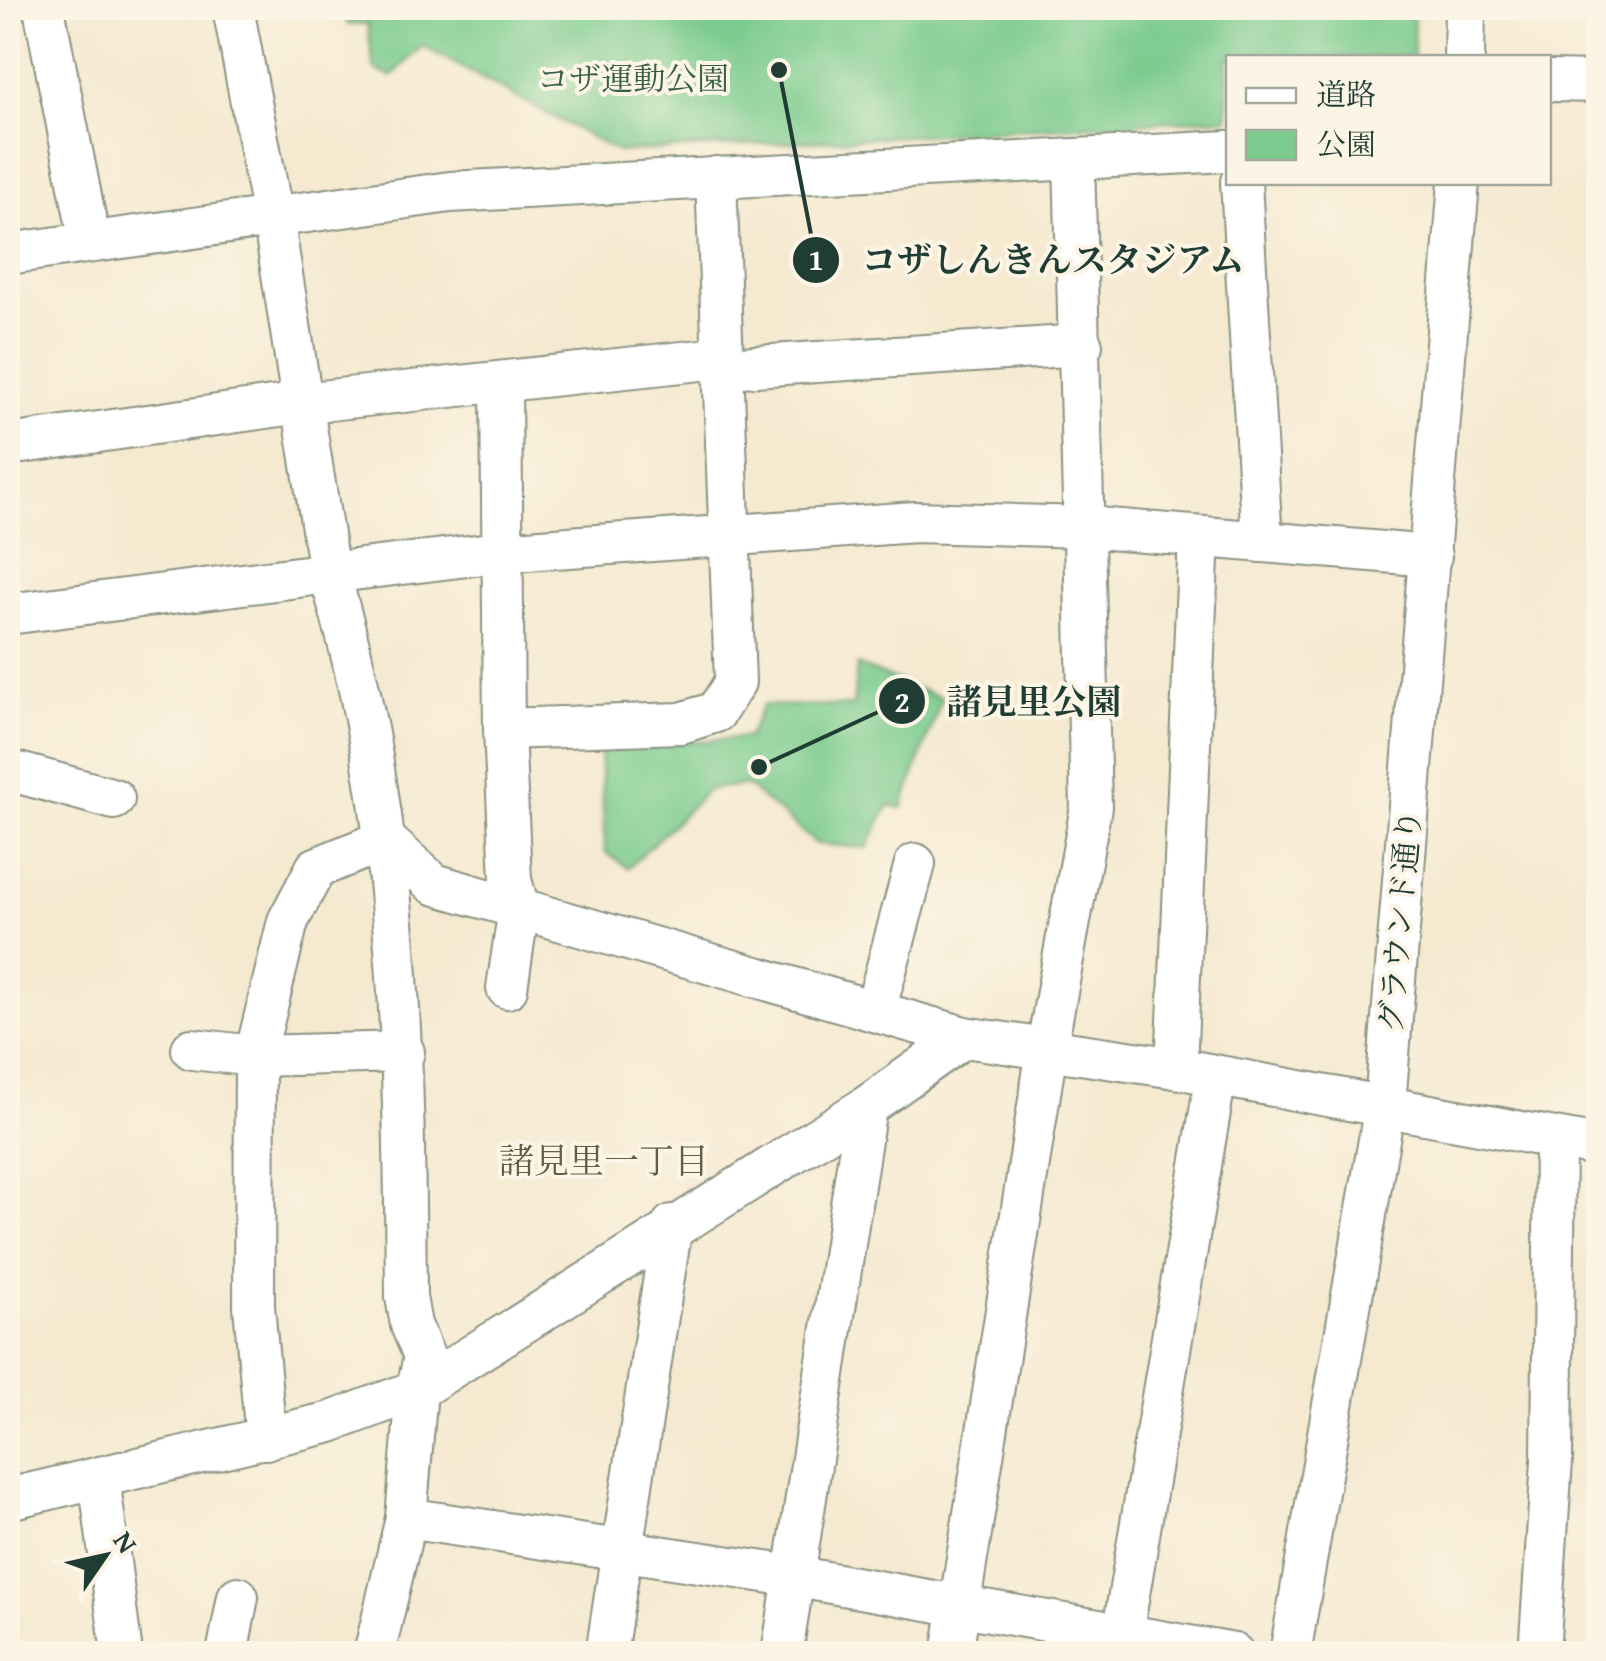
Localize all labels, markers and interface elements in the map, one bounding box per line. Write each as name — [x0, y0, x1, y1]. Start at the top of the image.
park label: コザ運動公園 — [537, 55, 729, 102]
legend — [1226, 55, 1551, 185]
text: 道路 — [1316, 72, 1376, 116]
text: 公園 — [1316, 122, 1376, 166]
callout: コザしんきんスタジアム — [791, 227, 1266, 292]
text: コザしんきんスタジアム — [862, 234, 1244, 285]
text: 1 — [808, 237, 824, 281]
callout: 諸見里公園 — [877, 669, 1142, 734]
text: 諸見里公園 — [946, 676, 1122, 727]
text: 2 — [894, 679, 910, 723]
street label: グラウンド通り — [1366, 807, 1433, 1035]
district label: 諸見里一丁目 — [499, 1135, 709, 1186]
north arrow — [55, 1506, 155, 1606]
text: N — [104, 1523, 149, 1561]

